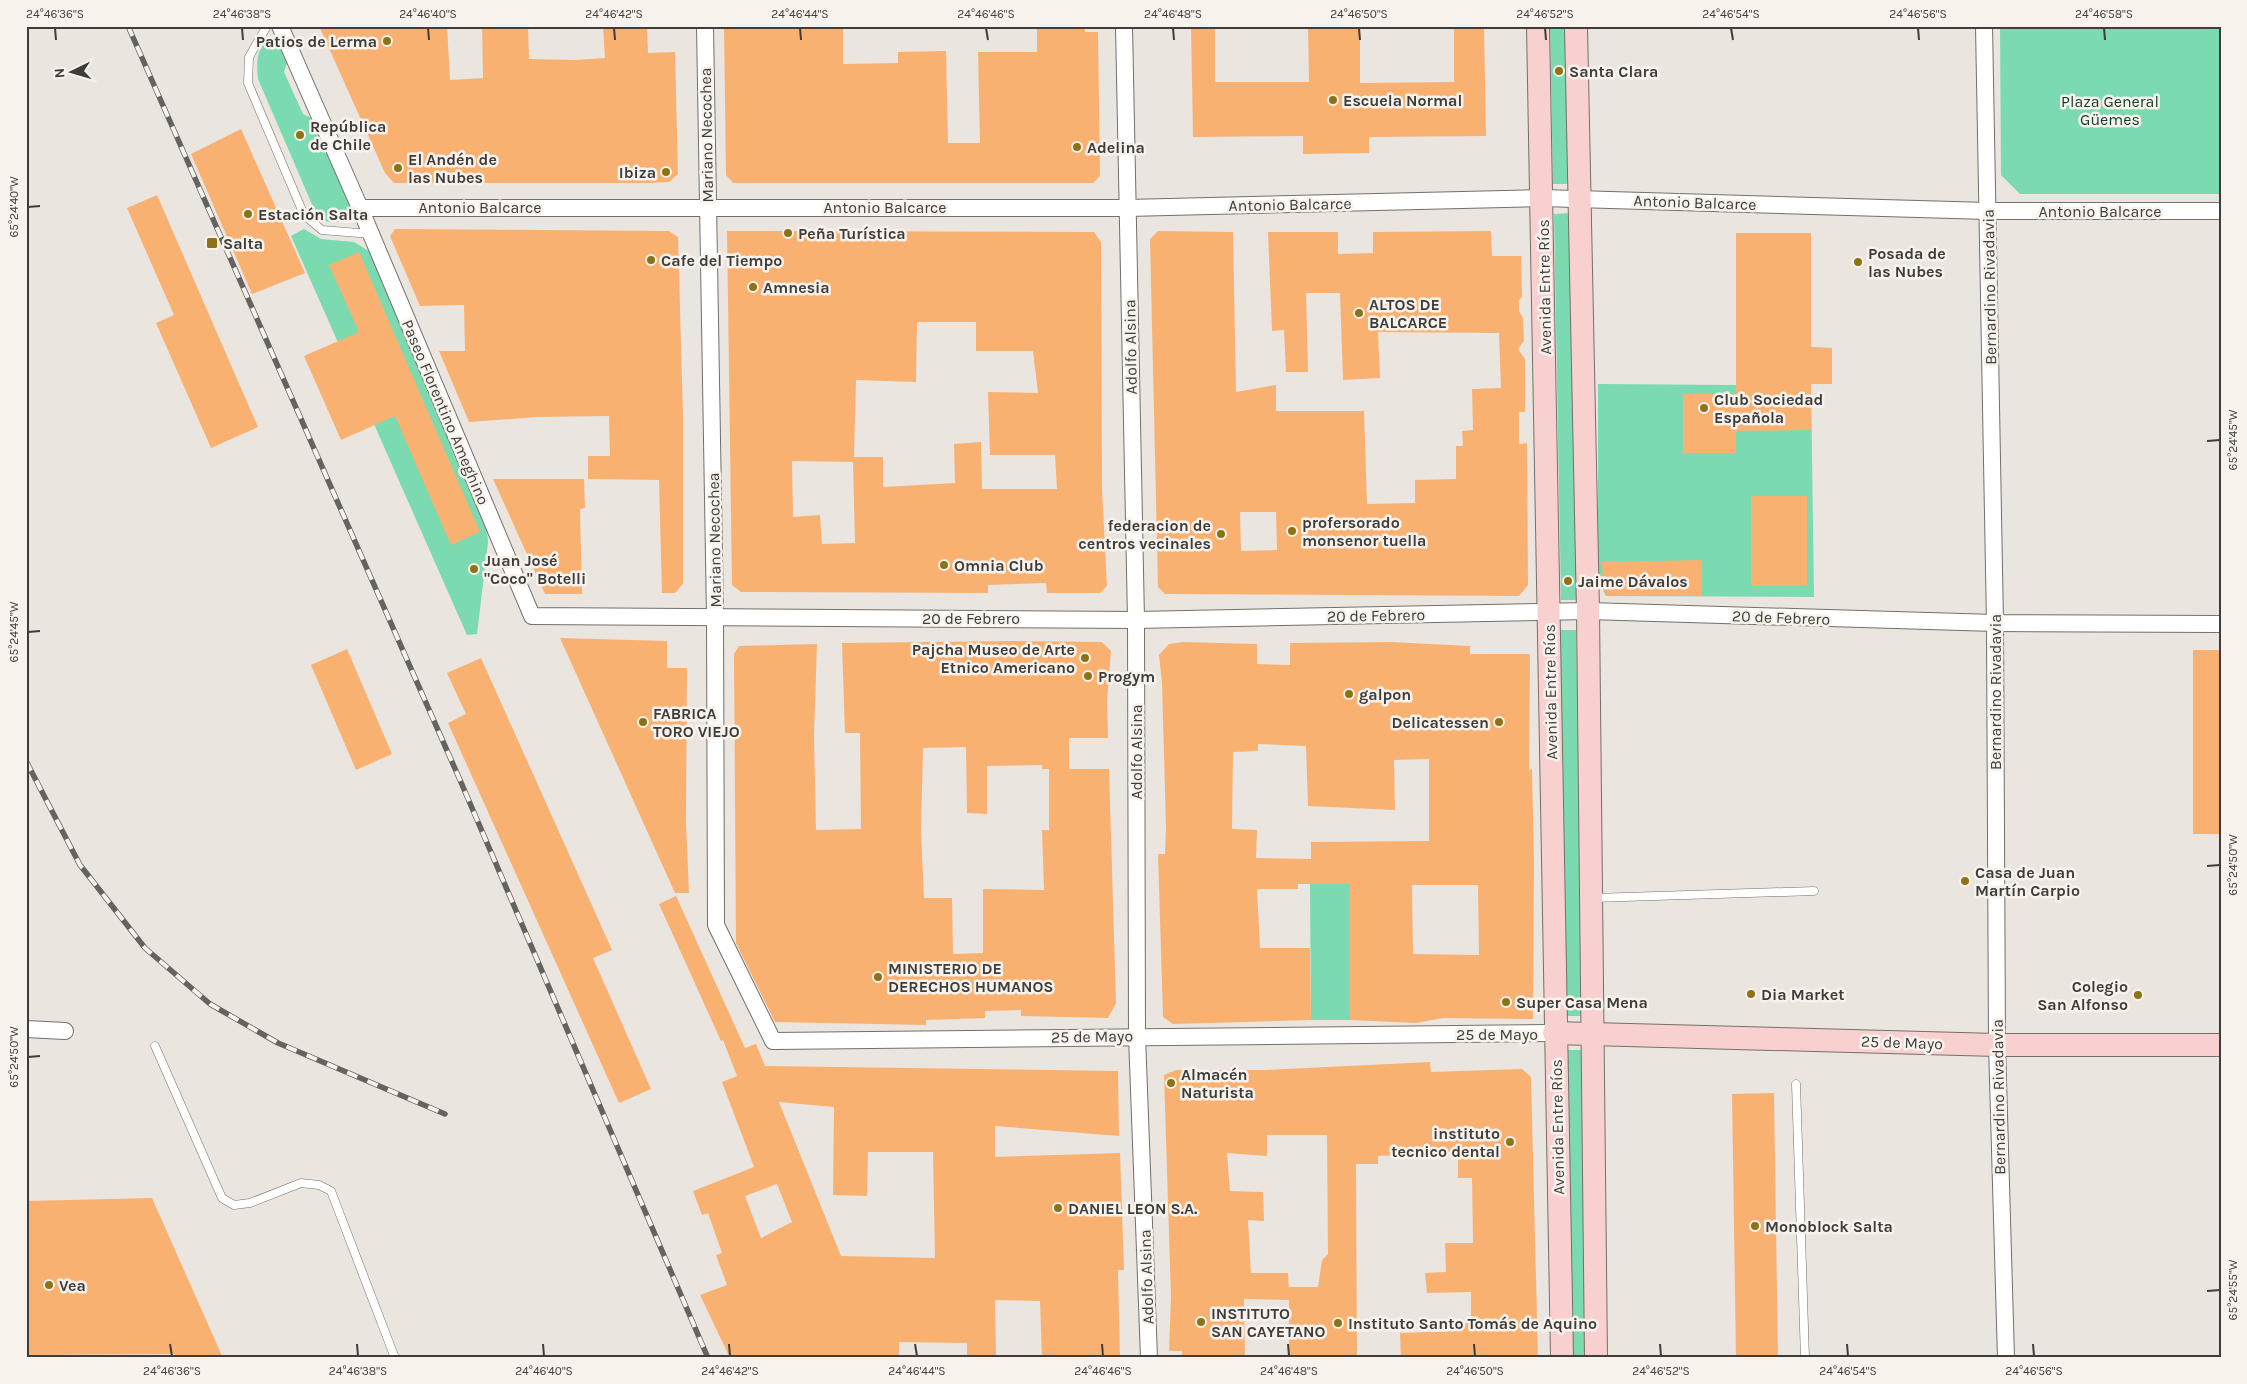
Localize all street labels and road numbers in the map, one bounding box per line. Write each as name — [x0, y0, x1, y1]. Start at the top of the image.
street label: Mariano Necochea — [696, 67, 717, 203]
street label: Antonio Balcarce — [1633, 191, 1757, 214]
street label: Antonio Balcarce — [1228, 194, 1352, 215]
street label: Antonio Balcarce — [418, 198, 542, 217]
street label: Antonio Balcarce — [823, 198, 947, 217]
street label: Antonio Balcarce — [2038, 202, 2162, 221]
street label: Bernardino Rivadavia — [1979, 209, 2000, 365]
street label: Avenida Entre Ríos — [1534, 219, 1555, 355]
street label: Adolfo Alsina — [1120, 299, 1141, 395]
street label: Paseo Florentino Ameghino — [398, 317, 493, 508]
street label: Mariano Necochea — [704, 472, 725, 608]
street label: 20 de Febrero — [1327, 605, 1425, 626]
street label: 20 de Febrero — [1732, 606, 1830, 629]
street label: 20 de Febrero — [922, 609, 1020, 628]
street label: Bernardino Rivadavia — [1986, 614, 2005, 770]
street label: Avenida Entre Ríos — [1540, 624, 1561, 760]
street label: Adolfo Alsina — [1127, 704, 1146, 800]
street label: Bernardino Rivadavia — [1988, 1019, 2009, 1175]
street label: 25 de Mayo — [1456, 1025, 1538, 1044]
street label: 25 de Mayo — [1051, 1026, 1133, 1047]
street label: 25 de Mayo — [1861, 1032, 1943, 1053]
street label: Avenida Entre Ríos — [1547, 1059, 1568, 1195]
street label: Adolfo Alsina — [1135, 1229, 1158, 1325]

